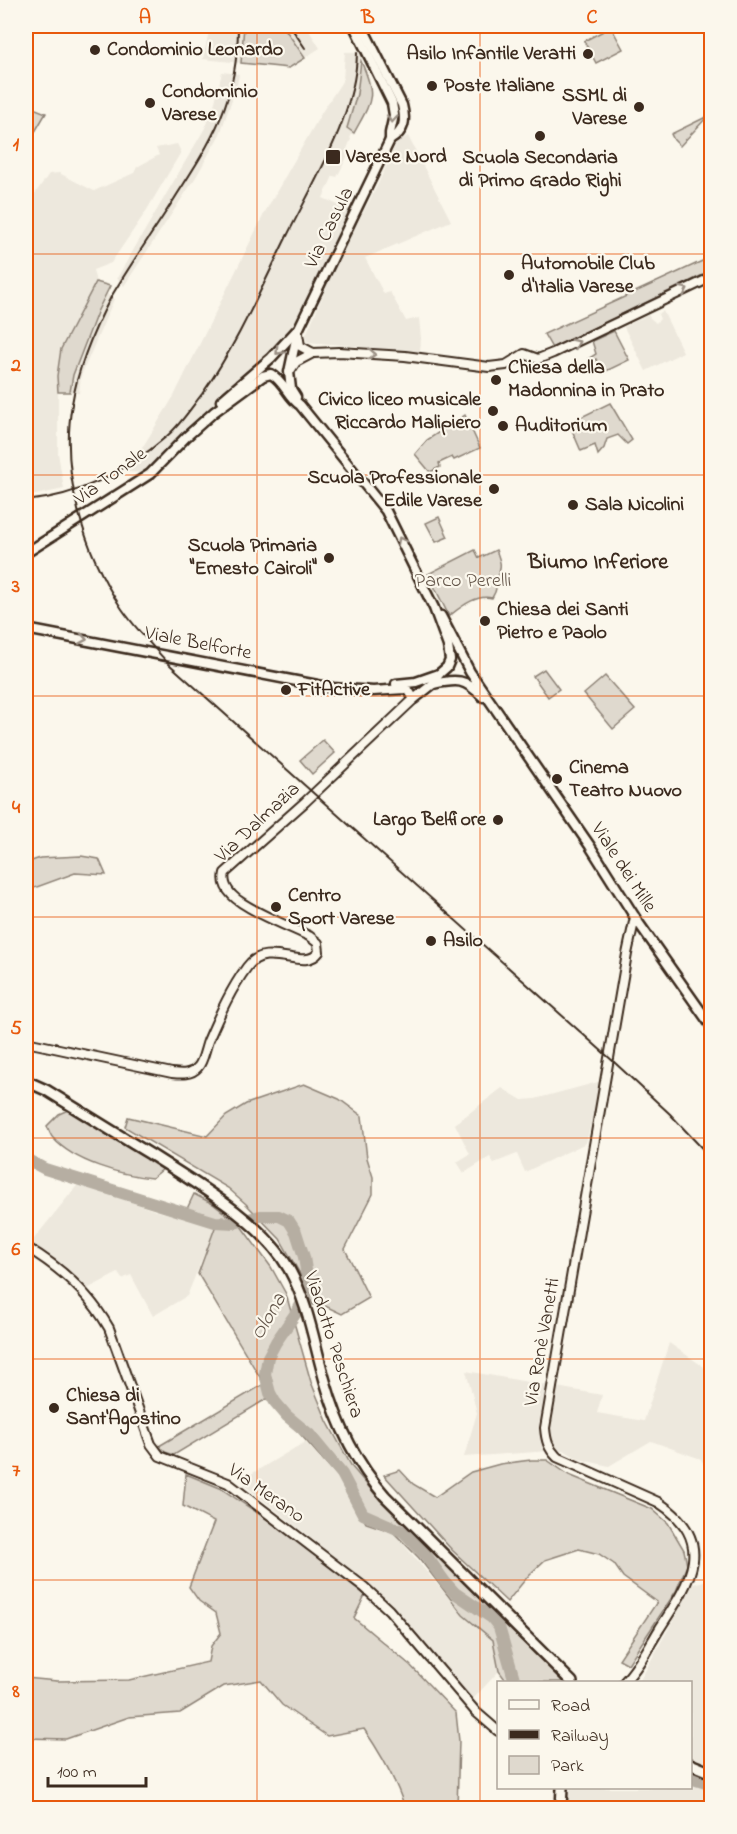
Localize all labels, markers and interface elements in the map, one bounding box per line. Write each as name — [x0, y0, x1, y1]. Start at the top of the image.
text: A — [139, 4, 151, 33]
text: B — [360, 4, 375, 33]
text: C — [587, 4, 598, 33]
place label: Condominio Leonardo — [107, 36, 283, 65]
place label: Asilo Infantile Veratti — [407, 40, 576, 69]
marker: Condominio Leonardo — [88, 43, 102, 57]
marker: Asilo Infantile Veratti — [581, 47, 595, 61]
place label: Poste Italiane — [444, 72, 555, 101]
place label: Condominio Varese — [161, 78, 258, 130]
marker: Poste Italiane — [425, 79, 439, 93]
place label: SSML di Varese — [562, 82, 628, 134]
marker: Condominio Varese — [143, 96, 157, 110]
marker: SSML di Varese — [632, 100, 646, 114]
one-way arrow — [386, 114, 399, 124]
marker: Scuola Secondaria di Primo Grado Righi — [533, 129, 547, 143]
text: 1 — [13, 131, 20, 160]
place label: Varese Nord — [345, 143, 448, 172]
place label: Scuola Secondaria di Primo Grado Righi — [458, 144, 622, 197]
marker: Varese Nord — [324, 148, 342, 166]
street label: Via Casula — [297, 182, 362, 274]
place label: Automobile Club d'Italia Varese — [521, 250, 655, 302]
marker: Automobile Club d'Italia Varese — [502, 268, 516, 282]
one-way arrow — [677, 286, 688, 298]
one-way arrow — [569, 338, 580, 350]
one-way arrow — [275, 343, 286, 354]
one-way arrow — [367, 347, 376, 360]
text: 2 — [10, 352, 21, 381]
place label: Chiesa della Madonnina in Prato — [508, 354, 665, 406]
marker: Chiesa della Madonnina in Prato — [489, 373, 503, 387]
place label: Civico liceo musicale Riccardo Malipiero — [318, 386, 482, 438]
marker: Civico liceo musicale Riccardo Malipiero — [486, 404, 500, 418]
place label: Auditorium — [515, 412, 608, 441]
marker: Auditorium — [496, 419, 510, 433]
street label: Via Tonale — [68, 441, 153, 514]
place label: Scuola Professionale Edile Varese — [307, 464, 483, 516]
marker: Scuola Professionale Edile Varese — [487, 482, 501, 496]
place label: Sala Nicolini — [585, 491, 684, 520]
marker: Sala Nicolini — [566, 498, 580, 512]
place label: Scuola Primaria "Ernesto Cairoli" — [188, 532, 317, 584]
one-way arrow — [397, 537, 408, 548]
district label: Biumo Inferiore — [527, 547, 669, 579]
marker: Scuola Primaria "Ernesto Cairoli" — [322, 551, 336, 565]
park label: Parco Perelli — [415, 567, 511, 596]
text: 3 — [11, 573, 20, 602]
place label: Chiesa dei Santi Pietro e Paolo — [497, 596, 629, 648]
marker: Chiesa dei Santi Pietro e Paolo — [478, 614, 492, 628]
street label: Viale Belforte — [141, 619, 254, 669]
one-way arrow — [78, 633, 88, 645]
place label: FitActive — [297, 676, 371, 705]
marker: FitActive — [279, 683, 293, 697]
place label: Cinema Teatro Nuovo — [569, 754, 682, 806]
marker: Cinema Teatro Nuovo — [550, 772, 564, 786]
street label: Via Dalmazia — [208, 776, 307, 871]
text: 4 — [12, 794, 21, 823]
place label: Largo Belfiore — [373, 806, 487, 836]
marker: Largo Belfiore — [491, 813, 505, 827]
street label: Viale dei Mille — [582, 816, 663, 919]
place label: Centro Sport Varese — [288, 882, 396, 934]
marker: Centro Sport Varese — [269, 900, 283, 914]
place label: Asilo — [443, 927, 483, 956]
marker: Asilo — [424, 934, 438, 948]
text: 5 — [10, 1015, 22, 1044]
text: 6 — [12, 1236, 21, 1265]
street label: Viadotto Peschiera — [295, 1267, 370, 1422]
street label: Via Renè Vanetti — [517, 1276, 569, 1409]
water label: Olona — [244, 1287, 295, 1346]
place label: Chiesa di Sant'Agostino — [66, 1382, 181, 1435]
marker: Chiesa di Sant'Agostino — [47, 1401, 61, 1415]
street label: Via Merano — [221, 1456, 310, 1531]
text: 7 — [12, 1457, 21, 1486]
text: 8 — [11, 1678, 20, 1707]
legend — [497, 1681, 692, 1789]
text: Road — [551, 1694, 590, 1720]
text: Railway — [551, 1724, 608, 1750]
scale bar — [48, 1750, 146, 1788]
text: Park — [551, 1754, 584, 1780]
text: 100 m — [57, 1760, 97, 1786]

